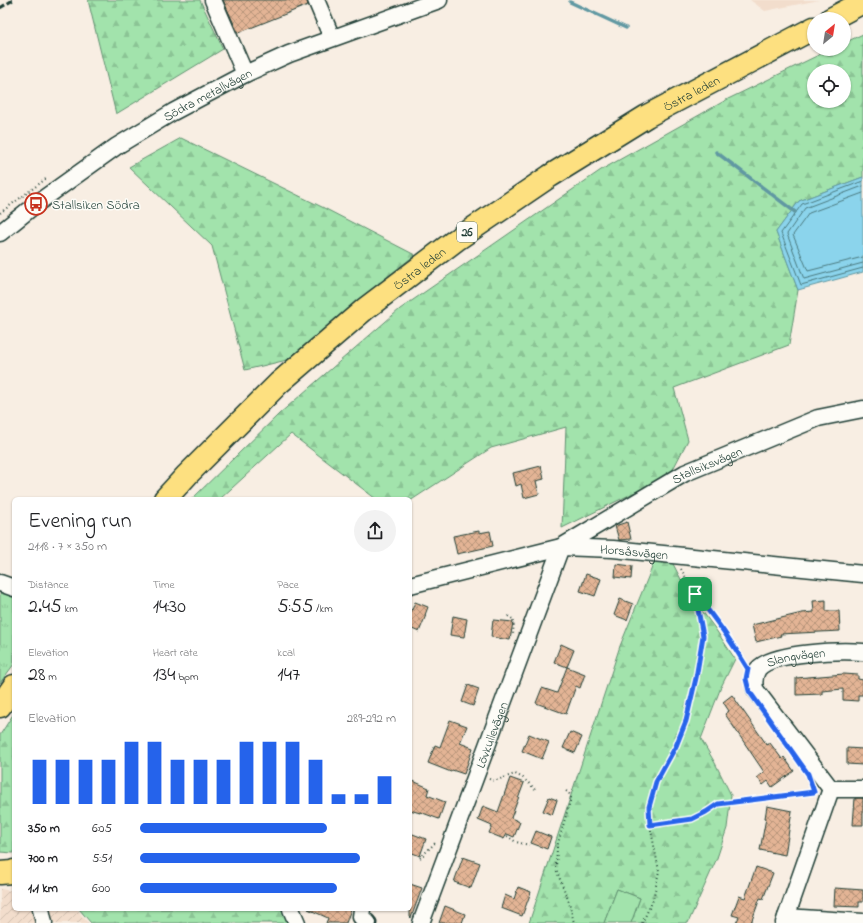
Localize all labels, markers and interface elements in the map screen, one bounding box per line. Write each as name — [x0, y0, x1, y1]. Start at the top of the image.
north arrow — [807, 12, 851, 56]
map controls — [807, 12, 851, 108]
street label: Södra metallvägen — [160, 64, 255, 127]
button: locate — [807, 64, 851, 108]
street label: Östra leden — [660, 71, 723, 117]
bus stop icon: Stallsiken Södra — [23, 191, 49, 217]
place label: Stallsiken Södra — [52, 196, 140, 215]
road number: 26 — [457, 222, 477, 242]
street label: Östra leden — [390, 243, 450, 295]
street label: Stallsiksvägen — [669, 442, 746, 490]
text: Evening run — [28, 506, 132, 538]
button: share — [354, 510, 396, 552]
text: 21:18 · 7 × 350 m — [28, 537, 107, 556]
street label: Horsåsvägen — [600, 541, 669, 565]
text: Distance — [28, 577, 69, 593]
text: Time — [153, 577, 174, 593]
text: Pace — [277, 577, 299, 593]
pin — [678, 577, 712, 611]
icon: arrive — [684, 583, 706, 605]
text: 2.45 — [28, 593, 62, 622]
text: 14:30 — [153, 593, 186, 622]
text: 5:55 — [277, 593, 313, 622]
text: km — [62, 601, 78, 617]
text: /km — [313, 601, 333, 617]
street label: Slangvägen — [764, 644, 826, 673]
text: Elevation — [28, 645, 68, 661]
text: Heart rate — [153, 645, 198, 661]
text: kcal — [277, 645, 295, 661]
text: 28 — [28, 661, 45, 690]
text: 134 — [153, 661, 176, 690]
text: 147 — [277, 661, 300, 690]
text: m — [45, 669, 57, 685]
text: bpm — [176, 669, 199, 685]
street label: Lövkullevägen — [471, 699, 514, 771]
text: Elevation — [28, 709, 76, 728]
text: 289–292 m — [347, 709, 396, 728]
text: 350 m — [28, 819, 60, 838]
text: 6:05 — [92, 819, 112, 838]
text: 700 m — [28, 849, 58, 868]
text: 5:51 — [92, 849, 112, 868]
text: 1.1 km — [28, 879, 58, 898]
text: 6:00 — [92, 879, 110, 898]

